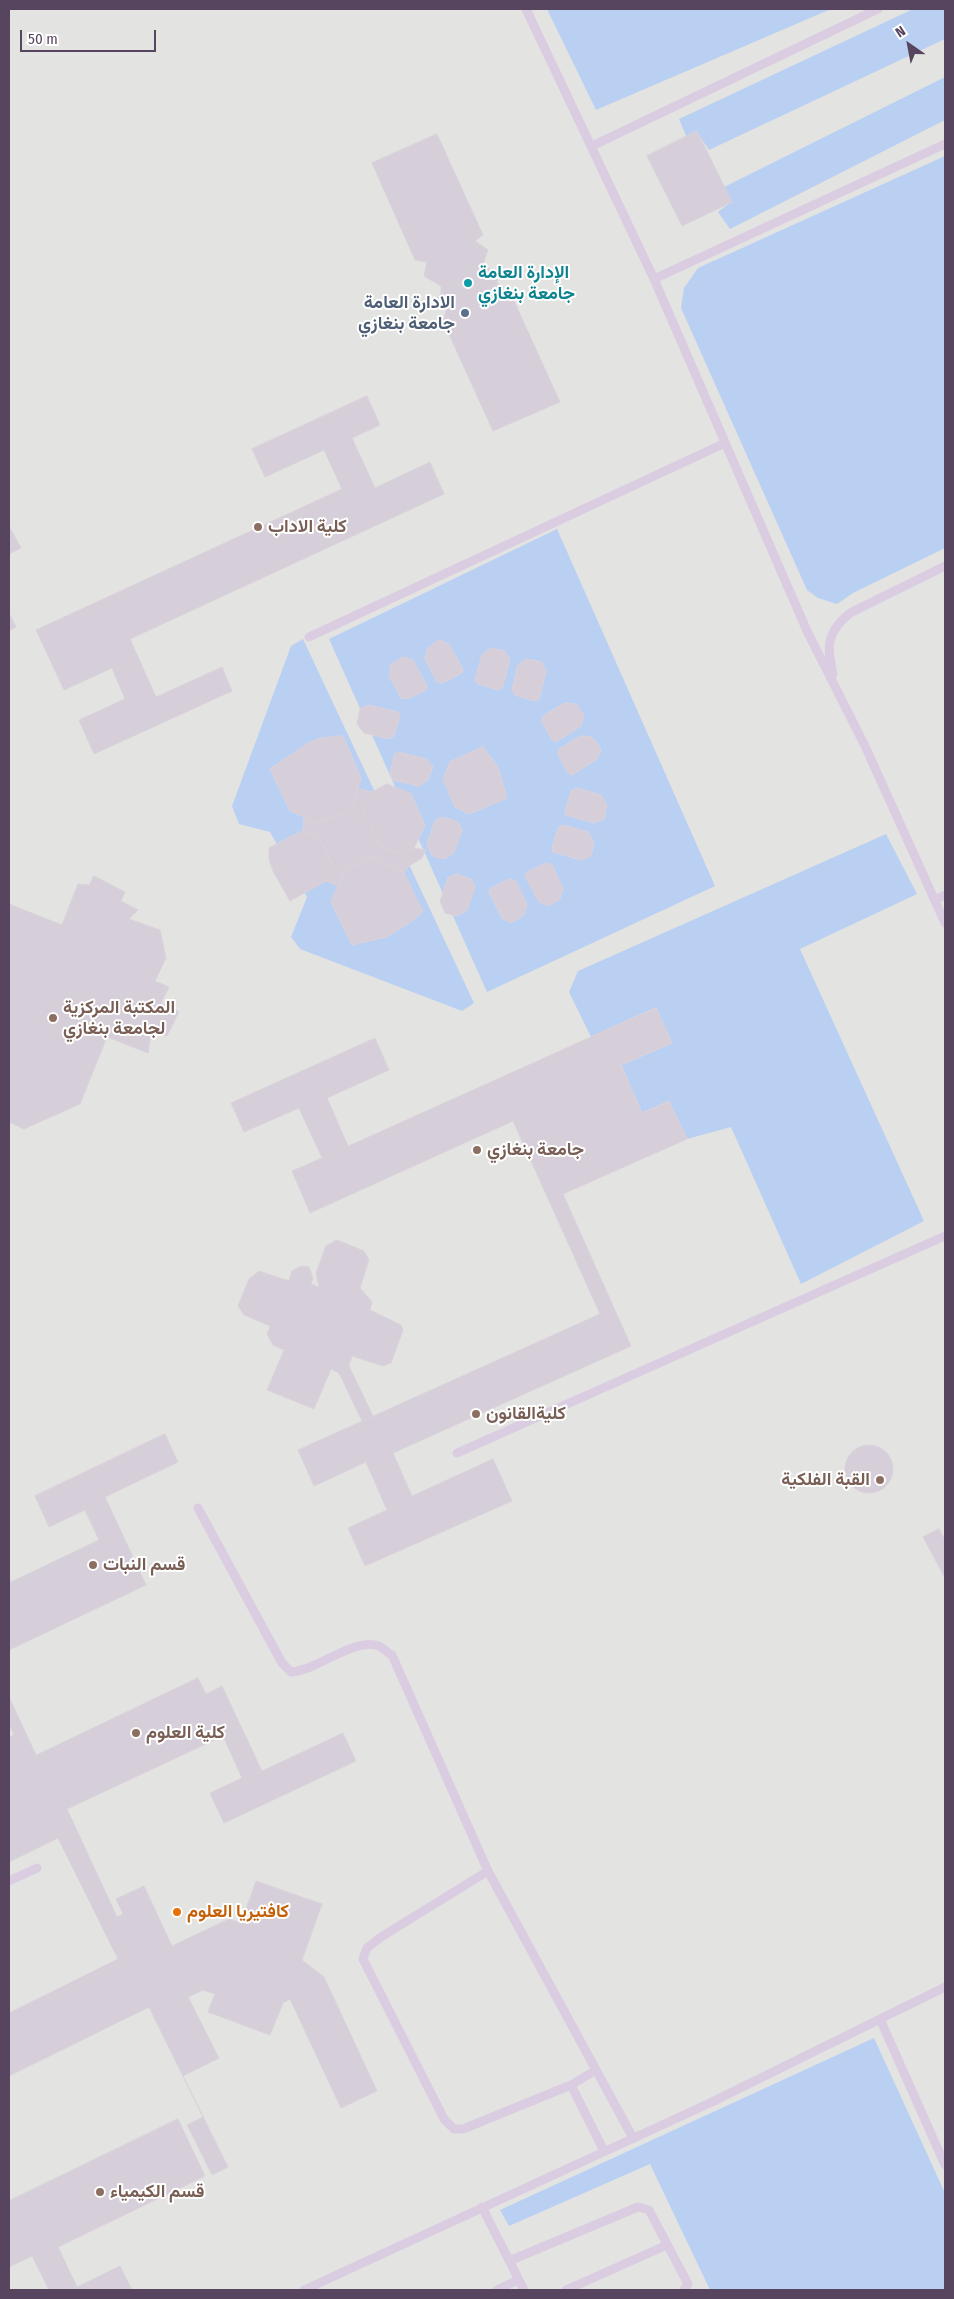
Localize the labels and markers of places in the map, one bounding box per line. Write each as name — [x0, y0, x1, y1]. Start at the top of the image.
place label: الإدارة العامة جامعة بنغازي — [478, 262, 575, 304]
marker: الإدارة العامة جامعة بنغازي — [462, 277, 474, 289]
place label: الادارة العامة جامعة بنغازي — [358, 292, 455, 334]
marker: الادارة العامة جامعة بنغازي — [459, 307, 471, 319]
place label: كلية الاداب — [268, 516, 347, 538]
marker: كلية الاداب — [252, 521, 264, 533]
place label: المكتبة المركزية لجامعة بنغازي — [63, 997, 175, 1040]
marker: المكتبة المركزية لجامعة بنغازي — [47, 1012, 59, 1024]
place label: جامعة بنغازي — [487, 1139, 584, 1161]
marker: جامعة بنغازي — [471, 1144, 483, 1156]
place label: كليةالقانون — [486, 1403, 566, 1425]
marker: كليةالقانون — [470, 1408, 482, 1420]
place label: القبة الفلكية — [781, 1469, 870, 1491]
marker: القبة الفلكية — [874, 1474, 886, 1486]
place label: قسم النبات — [103, 1554, 185, 1576]
marker: قسم النبات — [87, 1559, 99, 1571]
place label: كلية العلوم — [146, 1722, 225, 1744]
marker: كلية العلوم — [130, 1727, 142, 1739]
place label: كافتيريا العلوم — [187, 1901, 289, 1923]
marker: كافتيريا العلوم — [171, 1906, 183, 1918]
place label: قسم الكيمياء — [110, 2181, 204, 2203]
marker: قسم الكيمياء — [94, 2186, 106, 2198]

